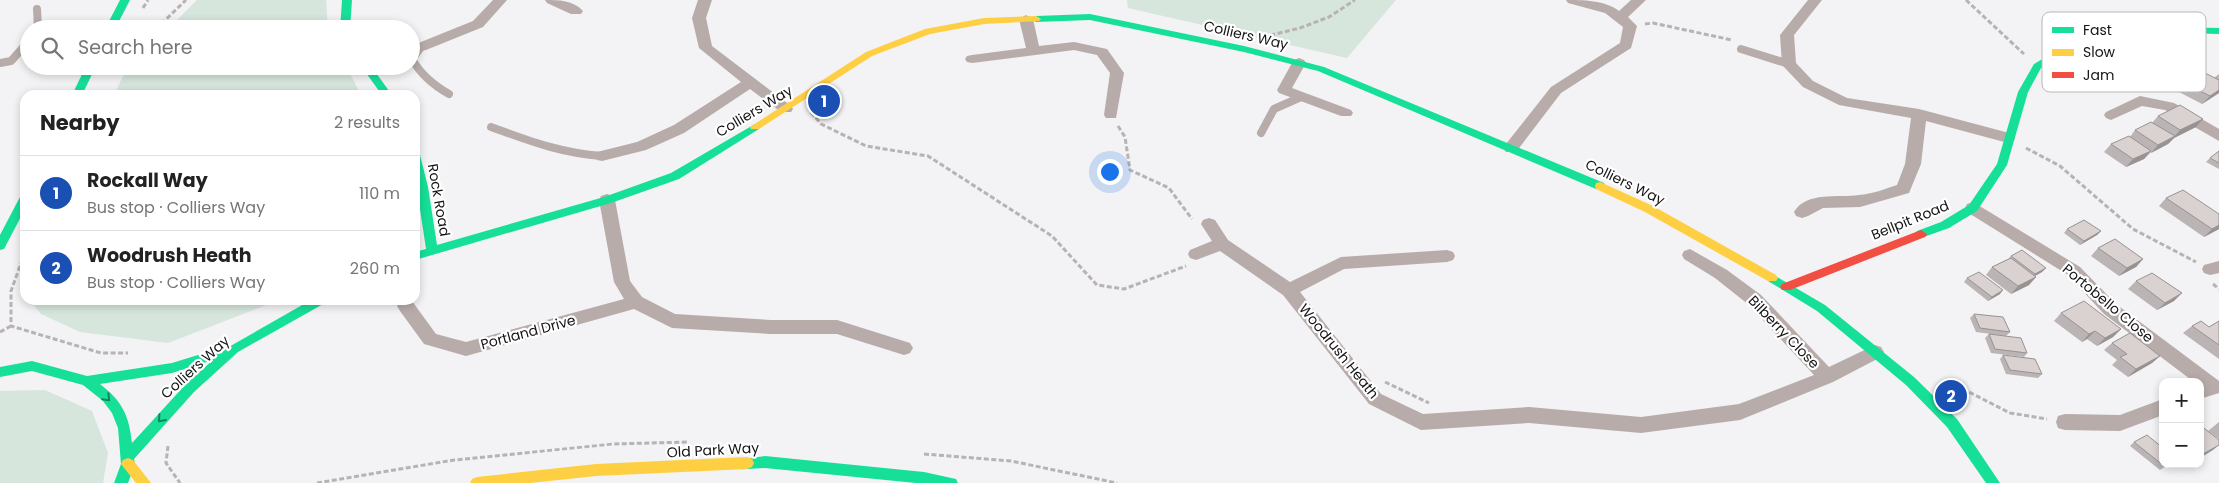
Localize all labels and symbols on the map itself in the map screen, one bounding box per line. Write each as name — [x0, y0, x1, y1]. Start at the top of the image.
legend — [2042, 12, 2206, 92]
street label: Colliers Way — [1202, 16, 1290, 54]
text: Fast — [2083, 20, 2112, 40]
text: Slow — [2083, 42, 2116, 62]
text: Jam — [2083, 65, 2114, 85]
street label: Colliers Way — [712, 80, 796, 142]
pin: 1 — [808, 82, 840, 120]
street label: Colliers Way — [1582, 154, 1668, 210]
your location — [1097, 159, 1123, 185]
street label: Rock Road — [423, 162, 455, 238]
street label: Bellpit Road — [1868, 195, 1952, 245]
street label: Portobello Close — [2058, 259, 2158, 347]
street label: Bilberry Close — [1744, 291, 1824, 373]
street label: Woodrush Heath — [1294, 299, 1384, 403]
street label: Portland Drive — [478, 310, 578, 354]
street label: Colliers Way — [156, 331, 234, 403]
pin: 2 — [1935, 377, 1967, 415]
one-way arrow — [101, 392, 110, 401]
one-way arrow — [158, 413, 167, 422]
street label: Old Park Way — [666, 438, 760, 462]

